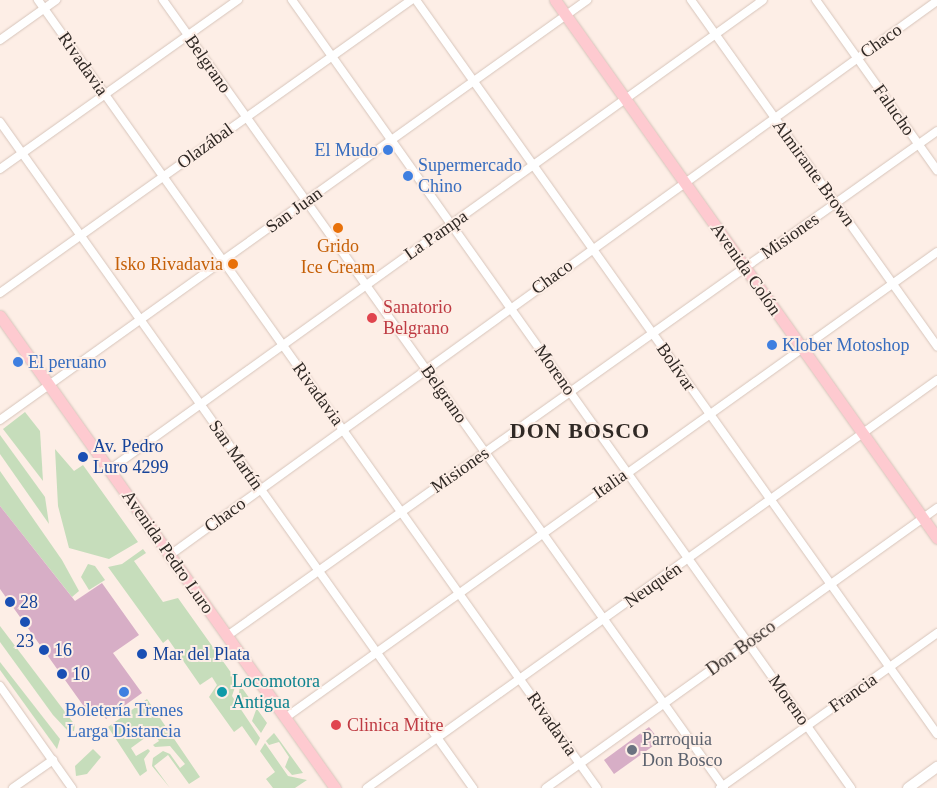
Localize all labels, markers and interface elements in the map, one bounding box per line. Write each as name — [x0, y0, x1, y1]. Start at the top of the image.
street label: Chaco — [856, 19, 906, 63]
street label: Rivadavia — [53, 28, 113, 100]
street label: Belgrano — [180, 31, 236, 97]
street label: Falucho — [869, 80, 919, 140]
street label: Almirante Brown — [768, 115, 860, 231]
street label: Olazábal — [173, 118, 237, 174]
place label: El Mudo — [314, 139, 378, 161]
marker: El Mudo — [382, 144, 394, 156]
place label: Supermercado Chino — [418, 155, 522, 198]
marker: Supermercado Chino — [402, 170, 414, 182]
street label: San Juan — [262, 182, 326, 238]
street label: La Pampa — [400, 205, 472, 265]
street label: Misiones — [757, 208, 823, 264]
street label: Avenida Colón — [706, 219, 786, 319]
marker: Grido Ice Cream — [332, 222, 344, 234]
place label: Grido Ice Cream — [301, 236, 375, 278]
place label: Isko Rivadavia — [115, 253, 223, 275]
street label: Chaco — [527, 255, 577, 299]
marker: Isko Rivadavia — [227, 258, 239, 270]
place label: Sanatorio Belgrano — [383, 297, 452, 340]
marker: Sanatorio Belgrano — [365, 311, 379, 325]
place label: Klober Motoshop — [782, 334, 909, 356]
street label: Bolívar — [652, 339, 700, 395]
marker: Klober Motoshop — [766, 339, 778, 351]
street label: Moreno — [530, 340, 580, 400]
place label: El peruano — [28, 351, 106, 373]
marker: El peruano — [12, 356, 24, 368]
street label: Rivadavia — [288, 358, 348, 430]
street label: Belgrano — [416, 361, 472, 427]
street label: San Martín — [204, 416, 268, 494]
district label: DON BOSCO — [509, 418, 651, 444]
place label: Av. Pedro Luro 4299 — [93, 436, 168, 478]
street label: Misiones — [427, 442, 493, 498]
marker: Av. Pedro Luro 4299 — [77, 451, 89, 463]
street label: Italia — [589, 465, 631, 503]
street label: Avenida Pedro Luro — [117, 486, 219, 618]
street label: Chaco — [200, 493, 250, 537]
street label: Neuquén — [620, 558, 686, 612]
place label: 28 — [20, 591, 38, 613]
marker: 28 — [4, 596, 16, 608]
marker: 23 — [19, 616, 31, 628]
street label: Don Bosco — [702, 616, 780, 680]
place label: 23 — [16, 630, 34, 652]
place label: 16 — [54, 639, 72, 661]
place label: Mar del Plata — [153, 643, 250, 665]
marker: 16 — [38, 644, 50, 656]
marker: Mar del Plata — [135, 647, 149, 661]
place label: 10 — [72, 663, 90, 685]
marker: 10 — [56, 668, 68, 680]
street label: Francia — [825, 669, 881, 717]
street label: Moreno — [764, 670, 814, 730]
place label: Locomotora Antigua — [232, 671, 320, 714]
marker: Boletería Trenes Larga Distancia — [118, 686, 130, 698]
marker: Locomotora Antigua — [216, 686, 228, 698]
street label: Rivadavia — [522, 688, 582, 760]
place label: Boletería Trenes Larga Distancia — [65, 700, 183, 742]
place label: Clinica Mitre — [347, 714, 443, 736]
marker: Clinica Mitre — [329, 718, 343, 732]
place label: Parroquia Don Bosco — [642, 729, 722, 772]
marker: Parroquia Don Bosco — [626, 744, 638, 756]

